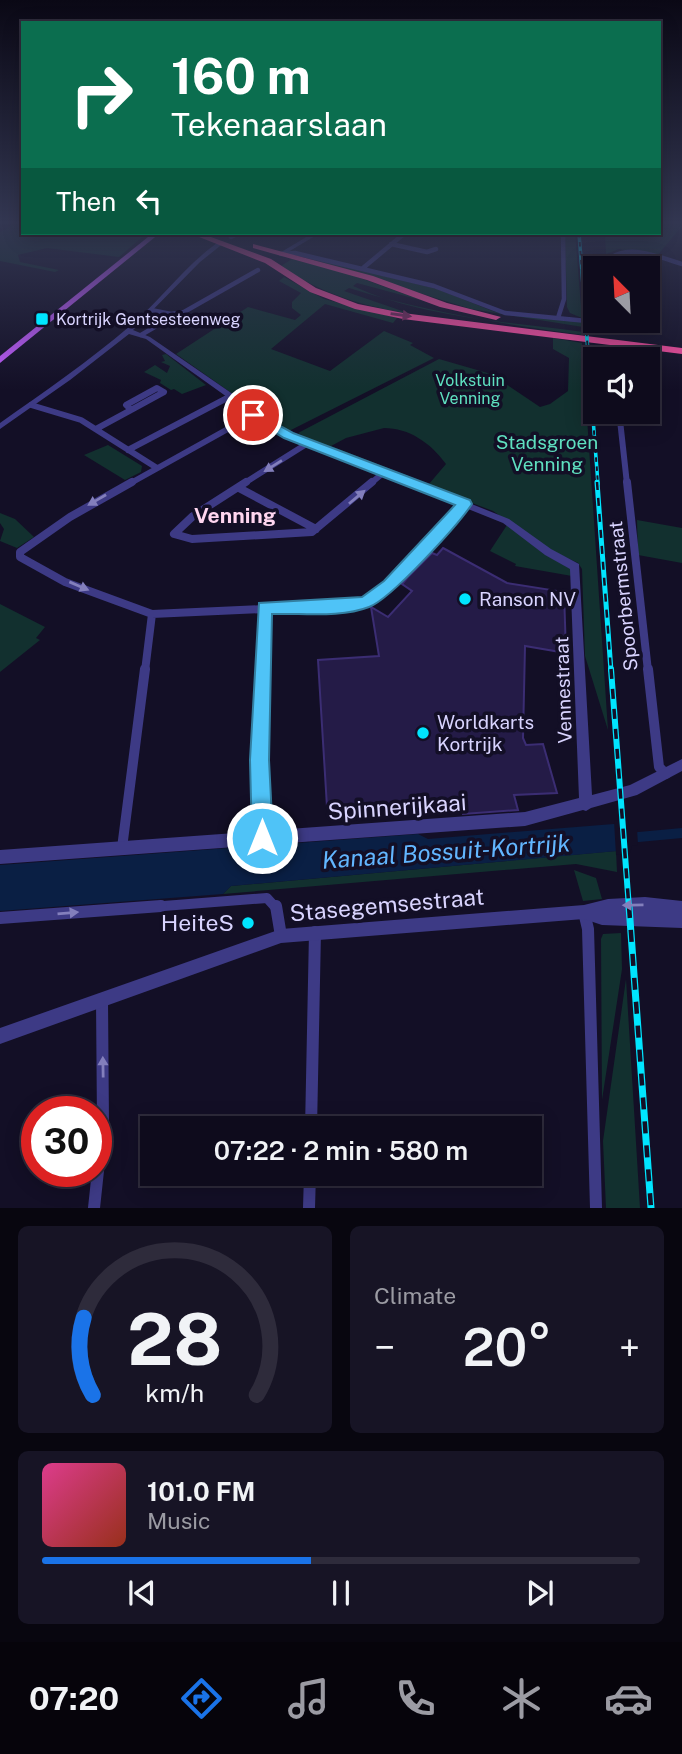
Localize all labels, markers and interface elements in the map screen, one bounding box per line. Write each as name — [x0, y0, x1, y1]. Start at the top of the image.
text: 160 m — [171, 47, 311, 105]
icon: right — [56, 49, 147, 140]
text: Tekenaarslaan — [171, 106, 387, 143]
icon: left — [130, 182, 168, 220]
text: Then — [56, 186, 116, 217]
north arrow — [583, 256, 660, 332]
map controls — [583, 256, 660, 424]
place label: Kortrijk Gentsesteenweg — [56, 310, 240, 329]
one-way arrow — [390, 310, 412, 321]
marker: Kortrijk Gentsesteenweg — [34, 311, 50, 327]
button: sound — [583, 347, 660, 424]
park label: Volkstuin Venning — [435, 371, 505, 408]
pin — [223, 385, 283, 445]
icon: arrive — [234, 396, 272, 434]
park label: Stadsgroen Venning — [496, 431, 598, 475]
one-way arrow — [264, 459, 283, 472]
one-way arrow — [348, 490, 365, 505]
one-way arrow — [88, 494, 107, 507]
district label: Venning — [194, 503, 276, 528]
street label: Spoorbermstraat — [604, 520, 642, 672]
one-way arrow — [69, 580, 89, 592]
place label: Ranson NV — [479, 588, 576, 610]
marker: Ranson NV — [457, 591, 473, 607]
street label: Vennestraat — [550, 636, 576, 744]
place label: Worldkarts Kortrijk — [437, 711, 534, 755]
marker: Worldkarts Kortrijk — [415, 725, 431, 741]
street label: Spinnerijkaai — [327, 788, 467, 825]
position arrow — [225, 801, 299, 875]
water label: Kanaal Bossuit-Kortrijk — [321, 828, 571, 874]
street label: Stasegemsestraat — [289, 883, 485, 926]
one-way arrow — [622, 899, 644, 910]
one-way arrow — [57, 907, 79, 918]
place label: HeiteS — [161, 909, 234, 936]
marker: HeiteS — [240, 915, 256, 931]
one-way arrow — [98, 1056, 109, 1078]
speed limit sign: 30 — [21, 1096, 112, 1187]
text: 07:22 · 2 min · 580 m — [214, 1135, 468, 1166]
text: Climate — [374, 1282, 456, 1309]
text: 28 — [127, 1297, 223, 1382]
text: 20° — [462, 1317, 552, 1378]
text: − — [374, 1325, 395, 1370]
text: + — [619, 1325, 640, 1370]
text: km/h — [146, 1378, 204, 1408]
text: 101.0 FM — [147, 1476, 255, 1507]
text: Music — [147, 1507, 211, 1534]
icon: previous — [123, 1574, 161, 1612]
icon: pause — [322, 1574, 360, 1612]
icon: next — [521, 1574, 559, 1612]
icon: directions — [177, 1674, 226, 1723]
icon: music — [284, 1674, 333, 1723]
icon: phone — [391, 1674, 440, 1723]
icon: climate — [497, 1674, 546, 1723]
icon: car — [604, 1674, 653, 1723]
text: 07:20 — [29, 1680, 119, 1717]

